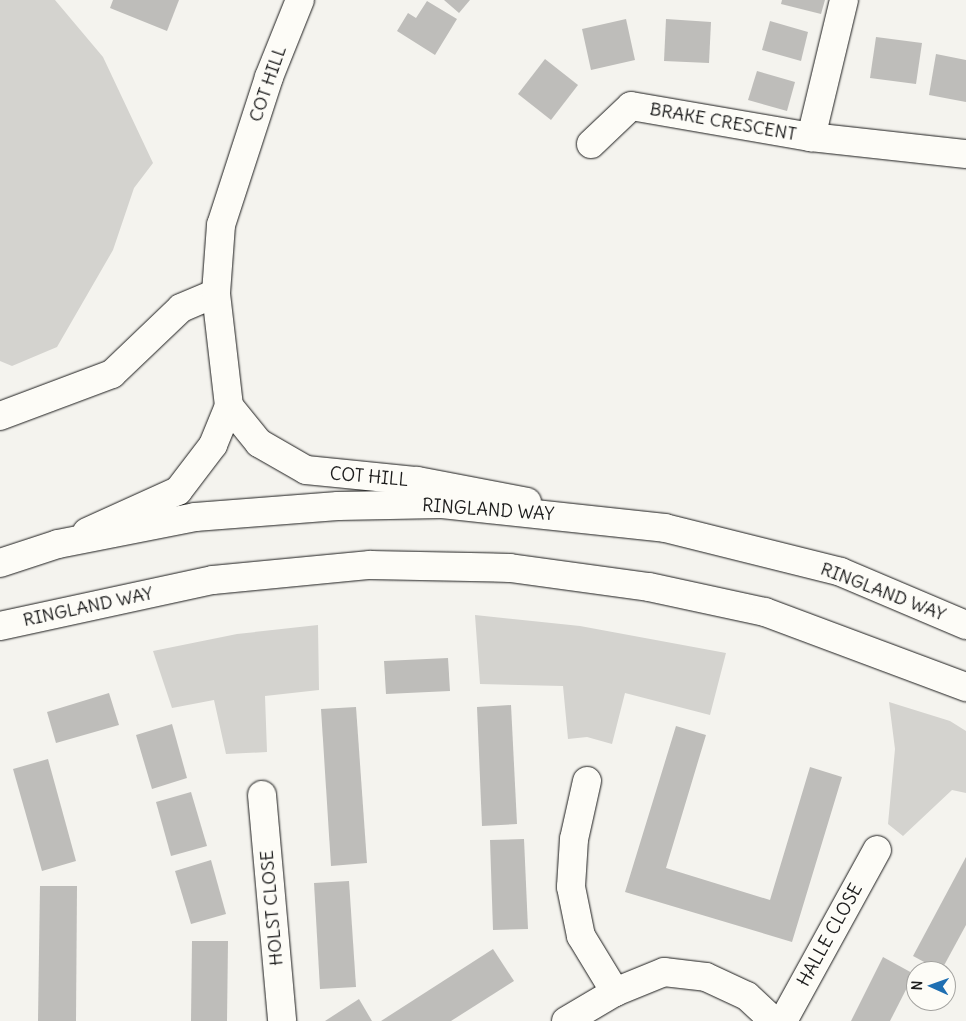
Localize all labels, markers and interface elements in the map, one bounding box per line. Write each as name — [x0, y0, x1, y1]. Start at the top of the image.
street label: COT HILL — [245, 43, 291, 125]
street label: BRAKE CRESCENT — [648, 98, 798, 146]
street label: COT HILL — [329, 463, 409, 491]
street label: RINGLAND WAY — [421, 495, 555, 525]
street label: RINGLAND WAY — [817, 558, 949, 626]
street label: RINGLAND WAY — [21, 583, 155, 631]
street label: HOLST CLOSE — [256, 849, 288, 967]
street label: HALLE CLOSE — [793, 880, 867, 990]
north arrow — [906, 961, 956, 1011]
text: N — [908, 980, 926, 991]

